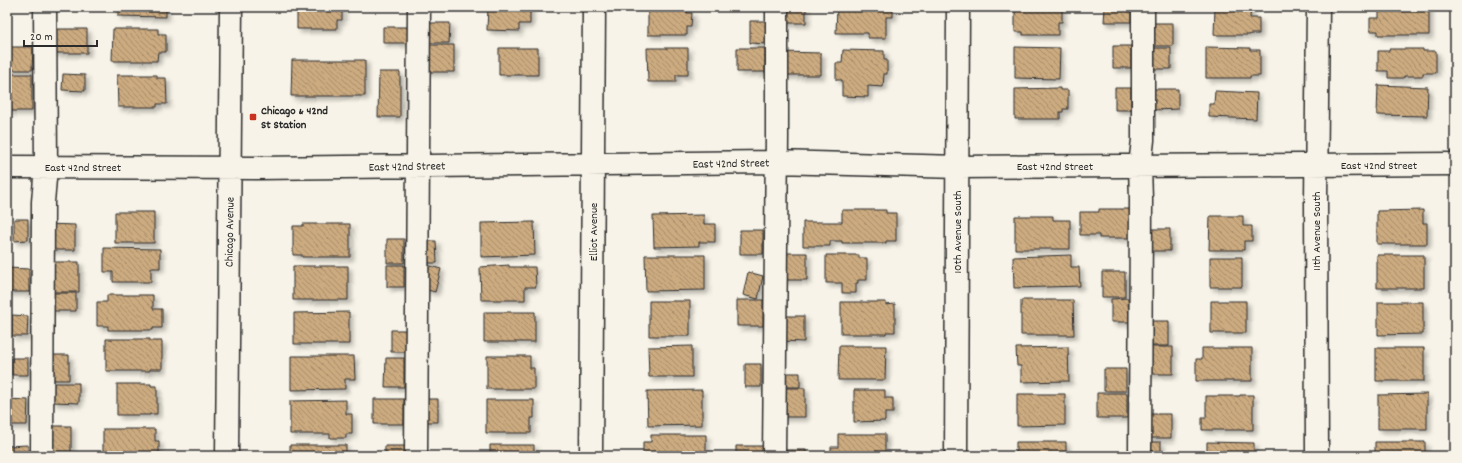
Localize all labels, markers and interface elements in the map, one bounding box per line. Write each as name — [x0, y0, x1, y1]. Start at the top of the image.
scale bar — [24, 22, 97, 48]
text: 20 m — [30, 29, 53, 46]
place label: Chicago & 42nd St Station — [261, 103, 328, 134]
marker: Chicago & 42nd St Station — [248, 112, 258, 122]
street label: East 42nd Street — [693, 155, 770, 174]
street label: East 42nd Street — [369, 158, 446, 177]
street label: East 42nd Street — [1341, 158, 1418, 175]
street label: East 42nd Street — [1017, 159, 1094, 176]
street label: East 42nd Street — [45, 160, 122, 177]
street label: 10th Avenue South — [950, 190, 967, 274]
street label: 11th Avenue South — [1309, 191, 1326, 271]
street label: Chicago Avenue — [221, 197, 240, 267]
street label: Elliot Avenue — [586, 203, 603, 261]

